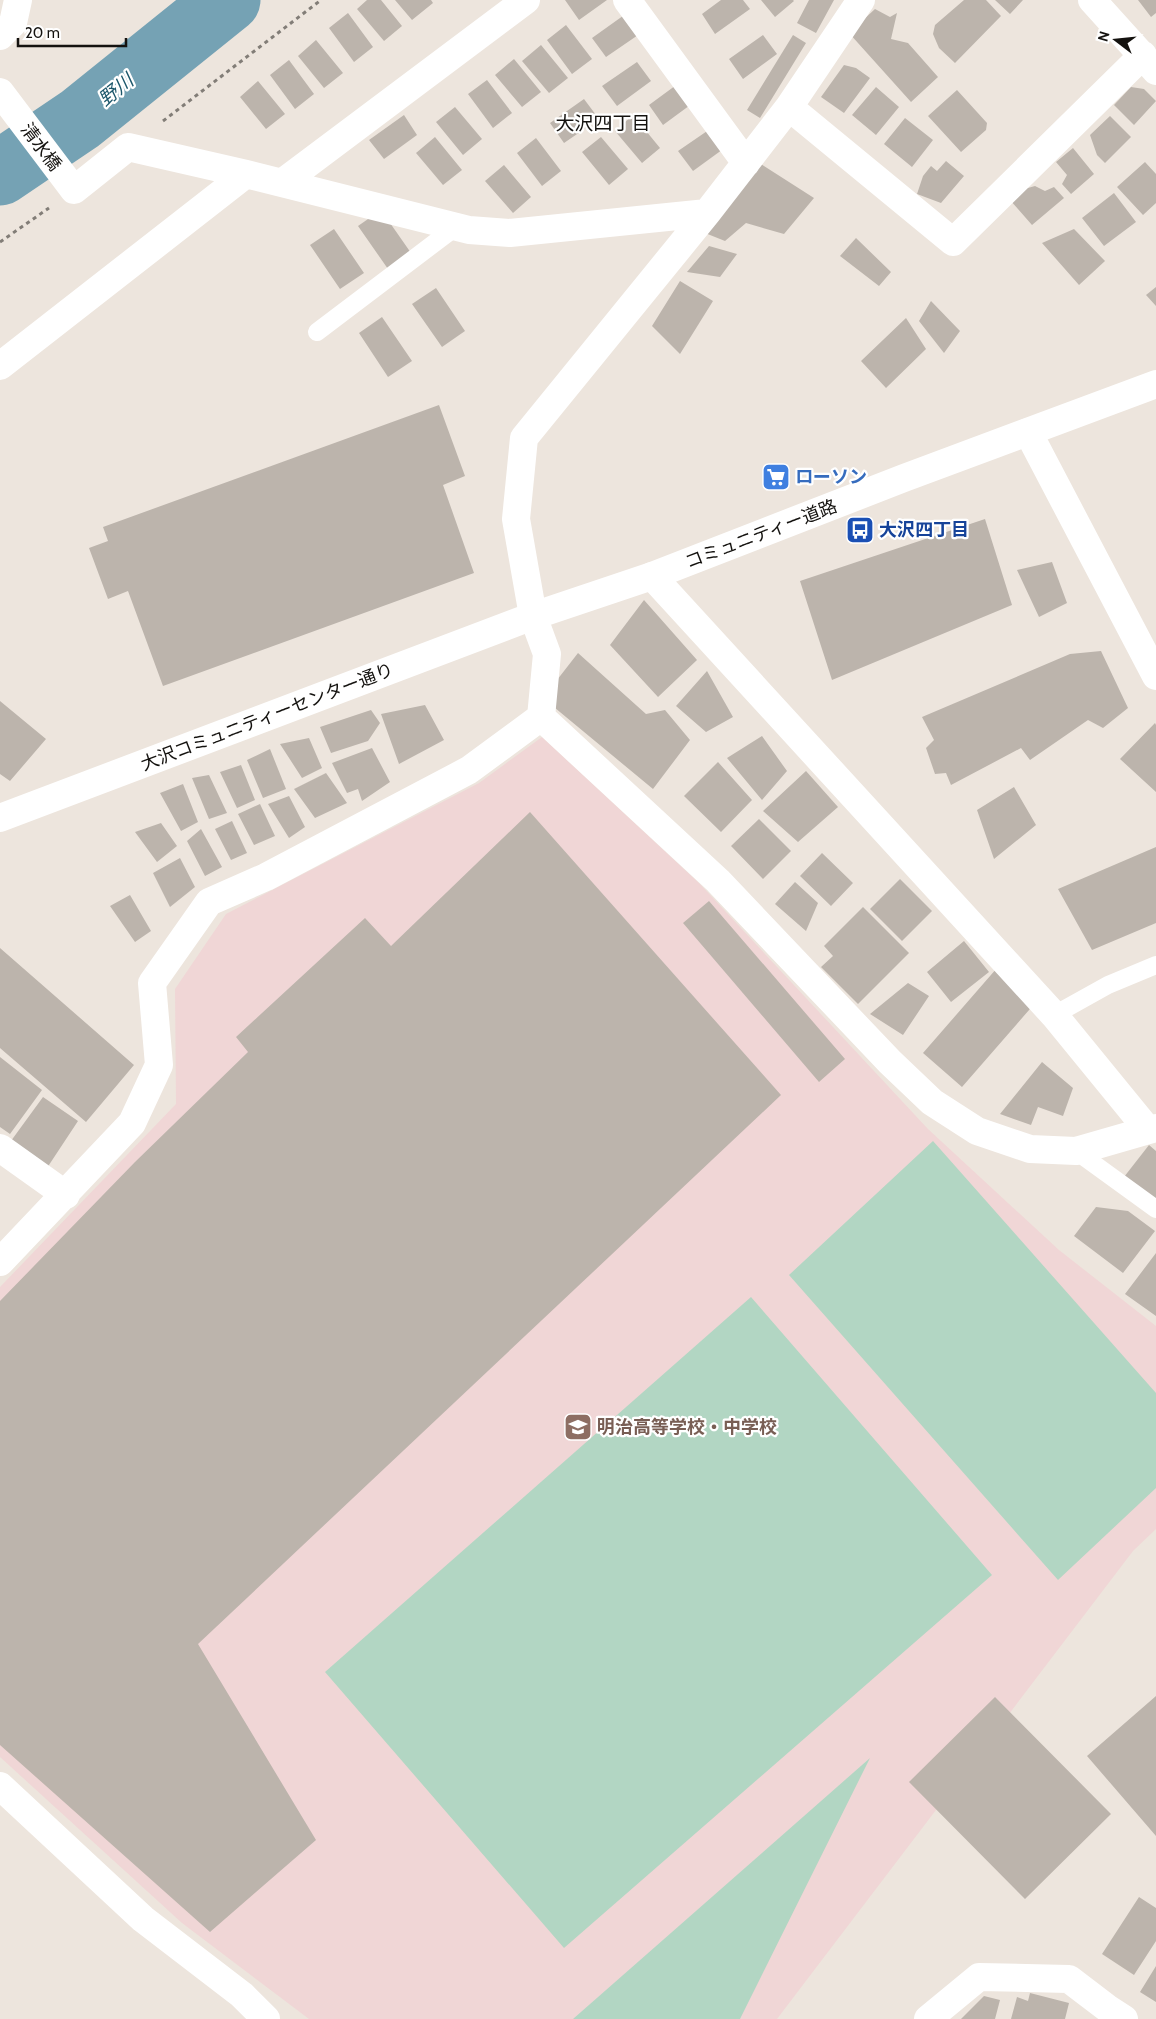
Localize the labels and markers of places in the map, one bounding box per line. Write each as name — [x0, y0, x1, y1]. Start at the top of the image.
supermarket icon: ローソン — [761, 462, 791, 492]
place label: ローソン — [795, 466, 867, 488]
bus stop icon: 大沢四丁目 — [845, 515, 875, 545]
place label: 大沢四丁目 — [879, 519, 969, 541]
school or university icon: 明治高等学校・中学校 — [563, 1412, 593, 1442]
place label: 明治高等学校・中学校 — [597, 1416, 777, 1438]

